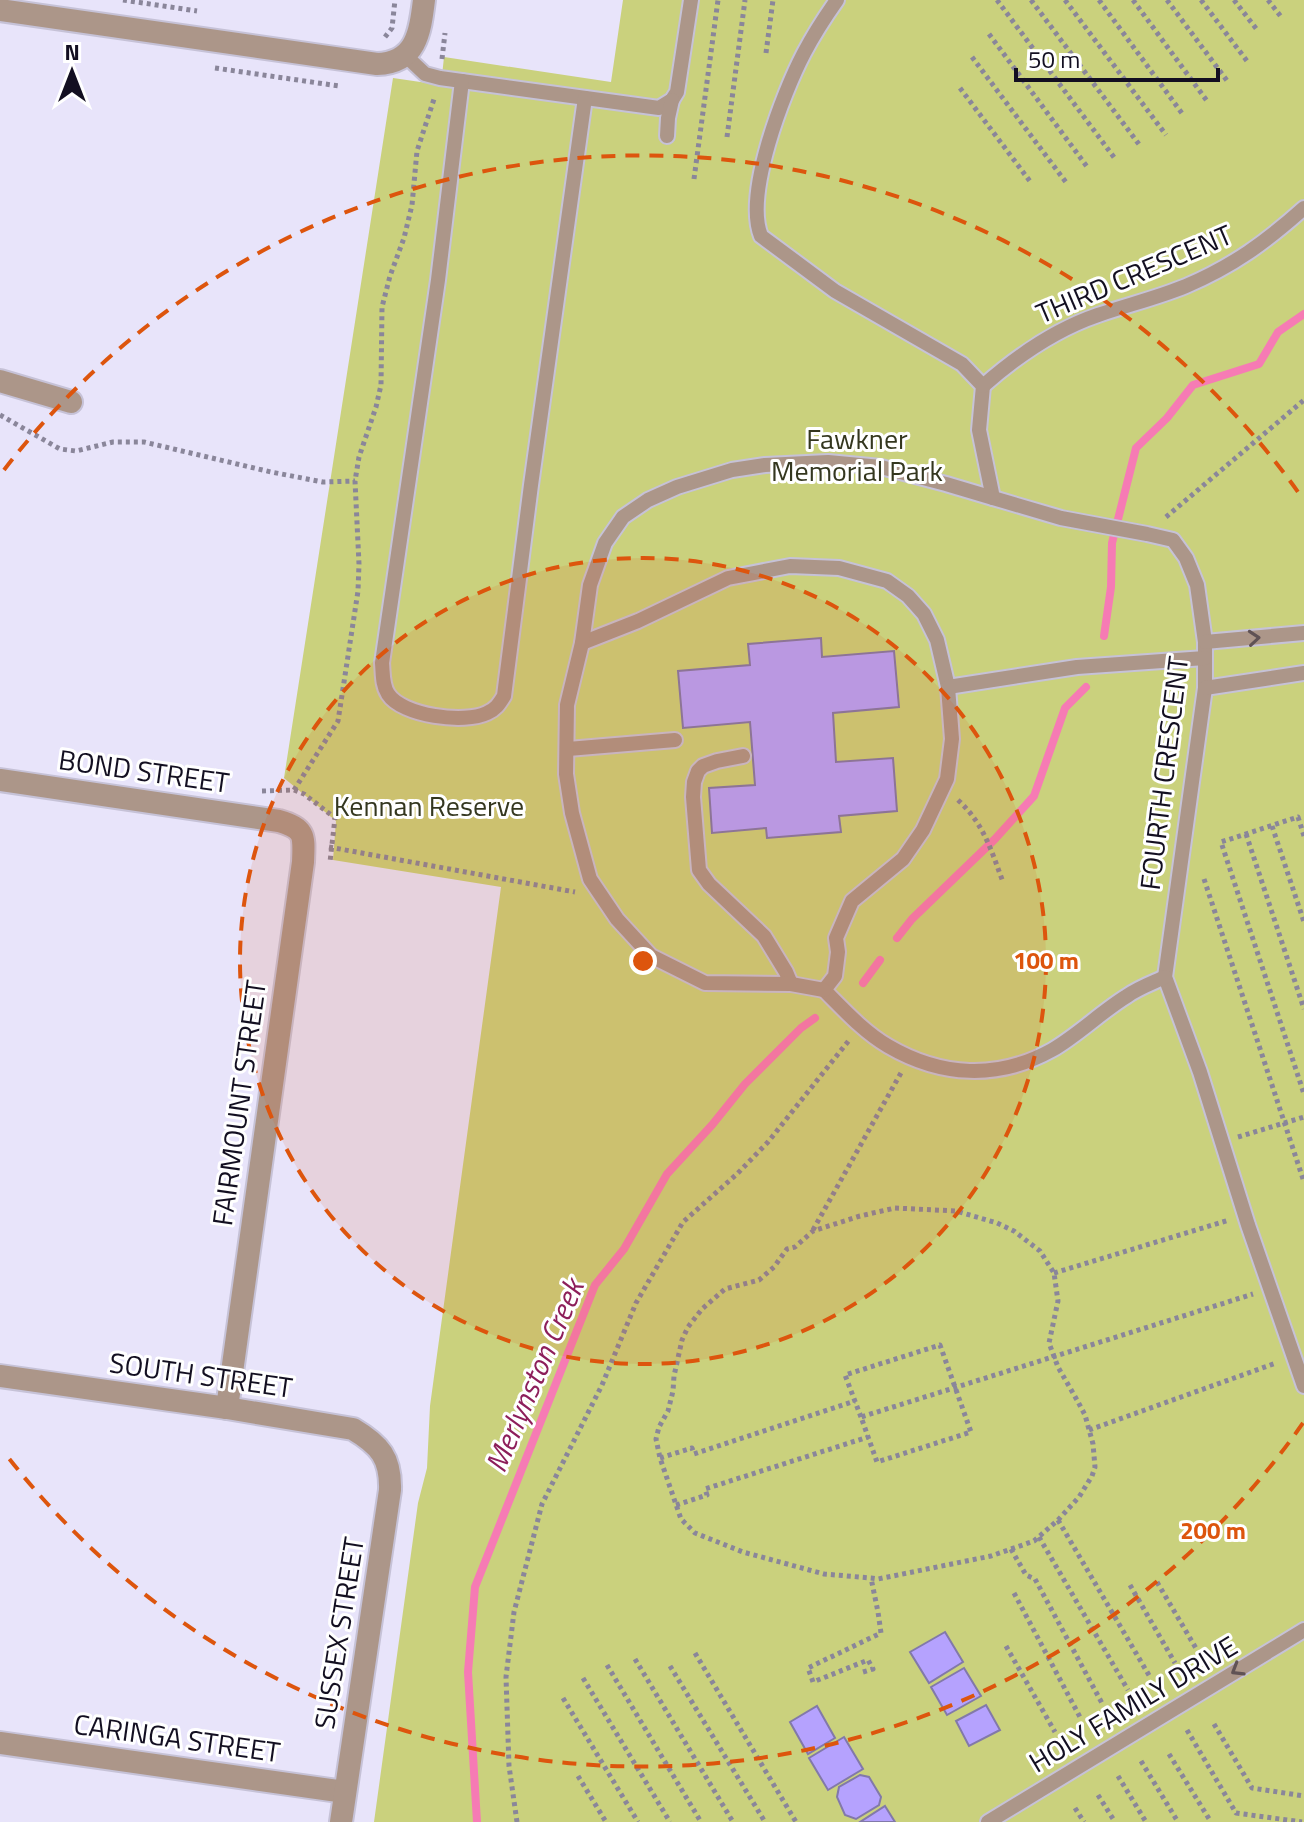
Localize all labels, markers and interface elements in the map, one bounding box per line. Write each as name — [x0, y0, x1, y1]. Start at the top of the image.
north arrow — [32, 32, 112, 112]
scale bar — [1016, 32, 1218, 82]
text: N — [64, 35, 80, 69]
text: 50 m — [1028, 41, 1080, 77]
street label: THIRD CRESCENT — [1029, 213, 1239, 334]
park label: Fawkner Memorial Park — [771, 417, 943, 492]
one-way arrow — [1248, 629, 1261, 646]
street label: FOURTH CRESCENT — [1128, 653, 1199, 892]
street label: BOND STREET — [56, 737, 232, 804]
park label: Kennan Reserve — [334, 784, 524, 827]
text: 100 m — [1013, 942, 1079, 978]
centre of rings — [629, 947, 657, 975]
street label: FAIRMOUNT STREET — [200, 977, 277, 1228]
water label: Merlynston Creek — [473, 1269, 597, 1479]
street label: SOUTH STREET — [107, 1340, 296, 1409]
text: 200 m — [1180, 1512, 1246, 1548]
street label: SUSSEX STREET — [302, 1534, 375, 1732]
street label: HOLY FAMILY DRIVE — [1020, 1624, 1245, 1783]
one-way arrow — [1231, 1661, 1246, 1676]
street label: CARINGA STREET — [71, 1702, 283, 1773]

